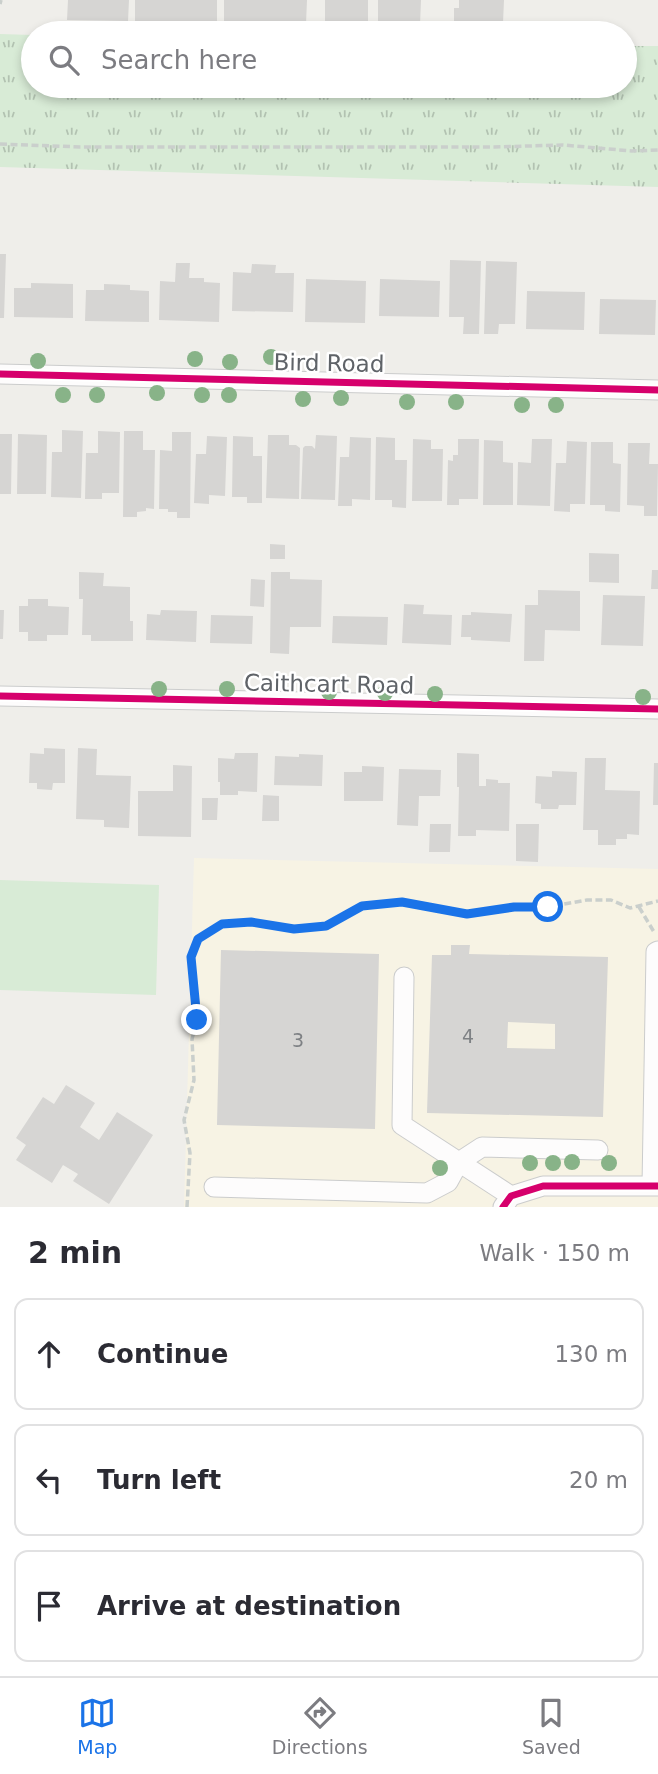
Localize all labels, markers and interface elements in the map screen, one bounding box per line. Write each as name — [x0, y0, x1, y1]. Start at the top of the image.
search box — [21, 21, 637, 98]
icon: search — [45, 41, 83, 79]
text: Search here — [101, 45, 257, 75]
street label: Bird Road — [273, 349, 385, 377]
street label: Caithcart Road — [244, 670, 414, 698]
route start — [532, 891, 563, 922]
route end — [181, 1004, 212, 1035]
house number: 4 — [462, 1025, 474, 1047]
house number: 3 — [292, 1029, 304, 1051]
text: 2 min — [28, 1235, 122, 1270]
text: Walk · 150 m — [479, 1240, 630, 1266]
icon: ahead — [30, 1335, 68, 1373]
text: Continue — [97, 1339, 228, 1369]
text: 130 m — [554, 1341, 628, 1367]
icon: left — [30, 1461, 68, 1499]
text: Turn left — [97, 1465, 221, 1495]
text: 20 m — [569, 1467, 628, 1493]
icon: arrive — [30, 1587, 68, 1625]
text: Arrive at destination — [97, 1591, 401, 1621]
tab: Map — [77, 1694, 117, 1758]
tab: Directions — [272, 1694, 368, 1758]
tab: Saved — [522, 1694, 581, 1758]

